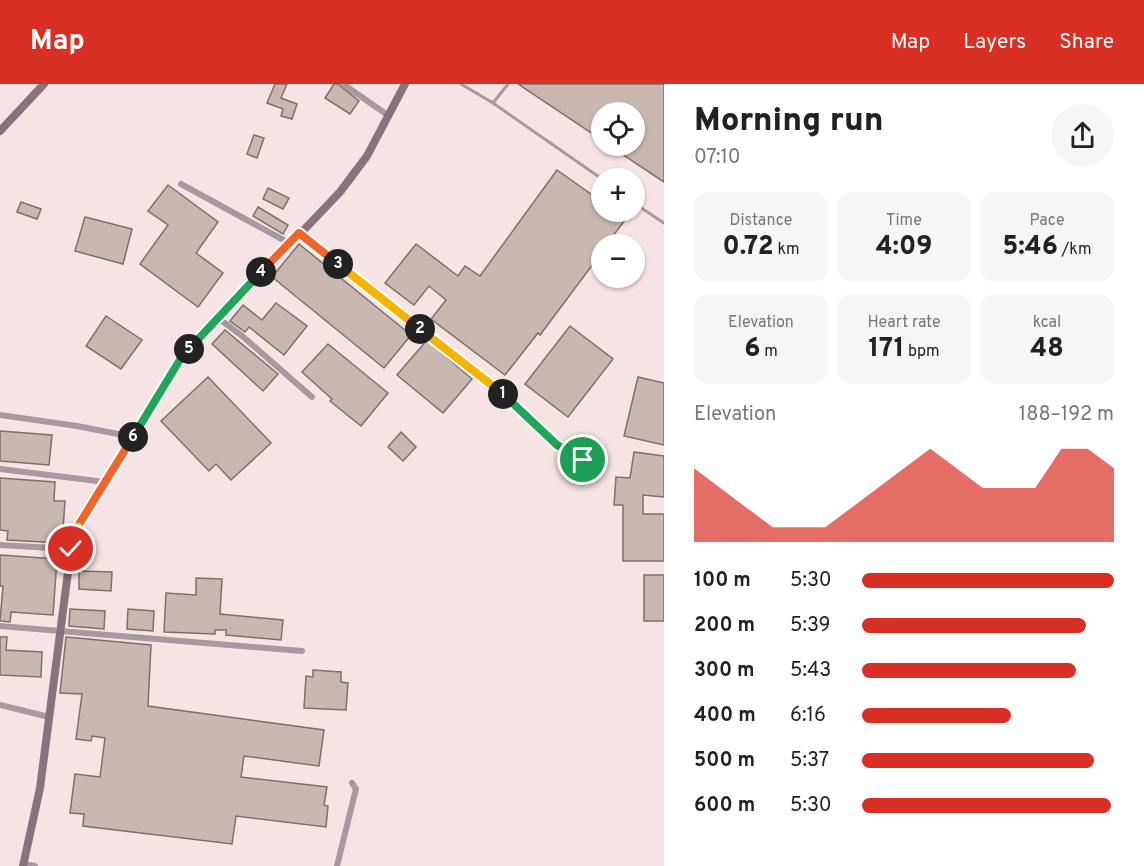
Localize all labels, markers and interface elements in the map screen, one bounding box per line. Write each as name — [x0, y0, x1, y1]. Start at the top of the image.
text: Map — [30, 24, 85, 60]
text: Map — [891, 29, 930, 56]
text: Layers — [963, 29, 1026, 56]
text: Share — [1059, 29, 1114, 56]
text: Morning run — [694, 101, 884, 143]
map controls — [591, 102, 645, 288]
button: locate — [591, 102, 645, 156]
button: share — [1051, 104, 1114, 167]
text: 07:10 — [694, 145, 741, 171]
button: + — [591, 168, 645, 222]
text: Distance — [730, 211, 792, 231]
text: Time — [886, 211, 922, 231]
text: Pace — [1029, 211, 1065, 231]
text: 0.72 — [722, 231, 774, 264]
text: 4:09 — [876, 231, 932, 264]
text: 5:46 — [1003, 231, 1058, 264]
button: − — [591, 234, 645, 288]
text: km — [774, 240, 800, 260]
text: /km — [1058, 240, 1091, 260]
pin: 3 — [323, 249, 353, 279]
text: 3 — [333, 254, 343, 274]
pin: 4 — [246, 257, 276, 287]
text: 4 — [256, 262, 266, 282]
text: Elevation — [728, 313, 794, 333]
text: Heart rate — [867, 313, 941, 333]
text: kcal — [1033, 313, 1061, 333]
pin: 2 — [405, 314, 435, 344]
text: 2 — [415, 319, 425, 339]
text: 6 — [744, 333, 760, 366]
text: 171 — [869, 333, 904, 366]
text: 48 — [1030, 333, 1064, 366]
pin: 5 — [174, 334, 204, 364]
text: 5 — [184, 339, 194, 359]
text: m — [760, 342, 778, 362]
text: bpm — [904, 342, 939, 362]
pin: 1 — [488, 379, 518, 409]
text: 1 — [500, 384, 506, 404]
text: Elevation — [694, 402, 776, 428]
text: 188–192 m — [1019, 402, 1114, 428]
pin: 6 — [118, 422, 148, 452]
text: 6 — [128, 427, 138, 447]
pin — [557, 434, 608, 485]
icon: arrive — [566, 443, 599, 476]
pin — [45, 523, 96, 574]
icon: check — [54, 532, 87, 565]
text: 100 m — [694, 568, 751, 594]
text: 5:30 — [790, 568, 832, 594]
text: 200 m — [694, 613, 755, 639]
text: 5:39 — [790, 613, 831, 639]
text: 300 m — [694, 658, 755, 684]
text: 5:43 — [790, 658, 831, 684]
text: 400 m — [694, 703, 756, 729]
text: 6:16 — [790, 703, 826, 729]
text: 500 m — [694, 748, 755, 774]
text: 5:37 — [790, 748, 829, 774]
text: 600 m — [694, 793, 755, 819]
text: 5:30 — [790, 793, 832, 819]

